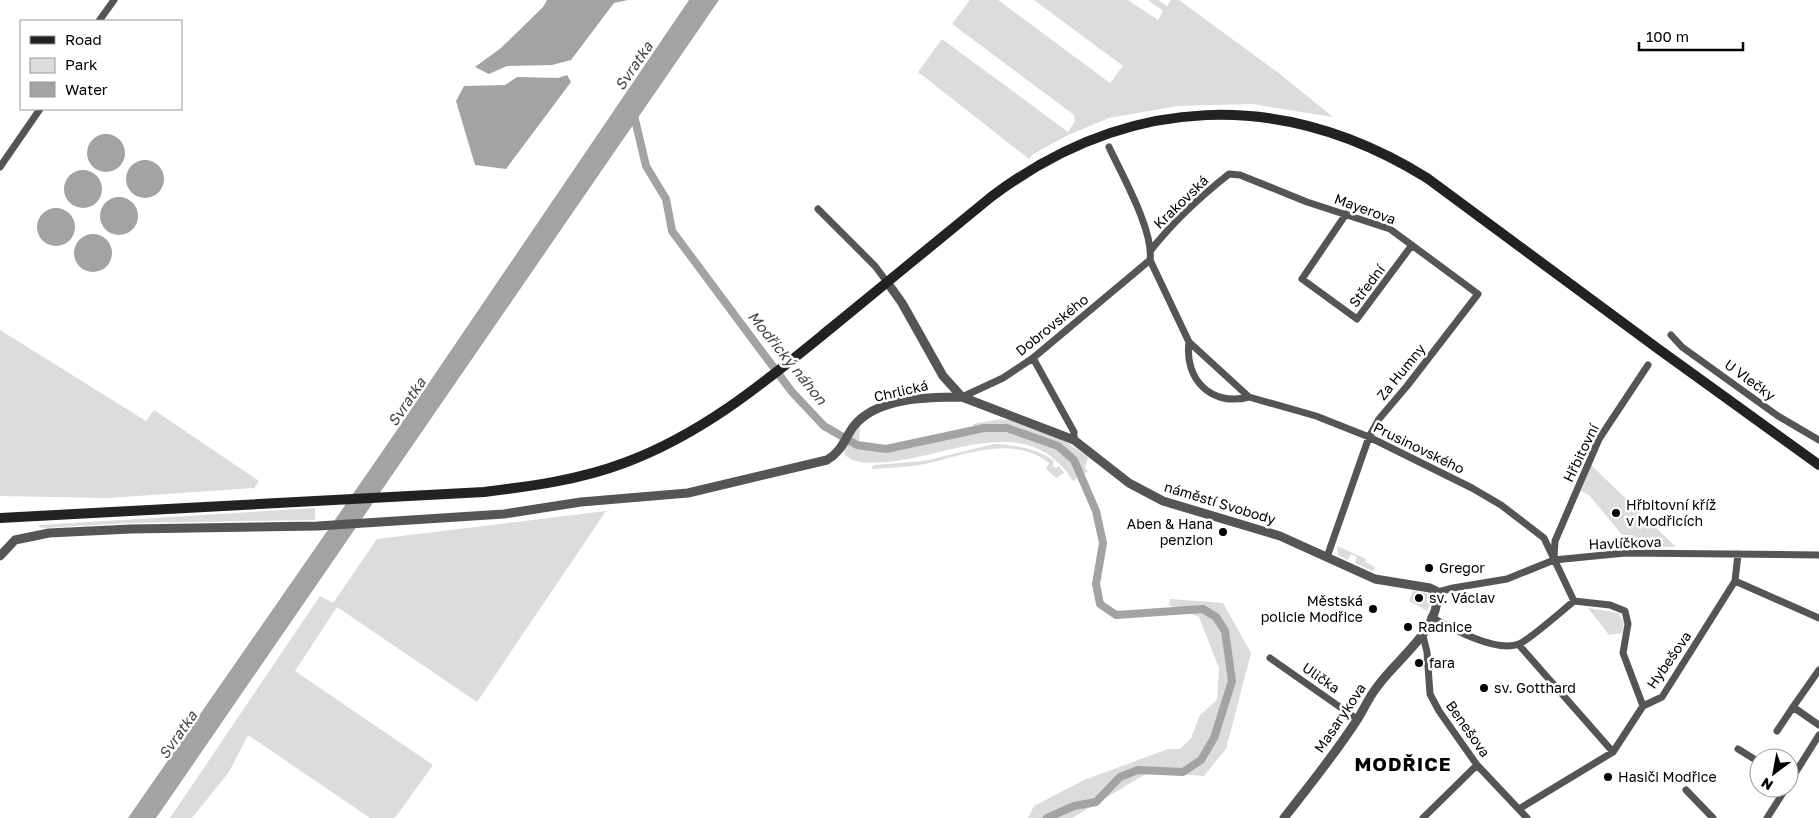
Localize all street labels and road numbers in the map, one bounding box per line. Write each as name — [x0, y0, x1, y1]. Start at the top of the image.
street label: Krakovská — [1150, 171, 1212, 232]
street label: Mayerova — [1332, 190, 1398, 227]
street label: Střední — [1345, 260, 1389, 310]
street label: Dobrovského — [1012, 290, 1091, 359]
street label: Za Humny — [1373, 340, 1429, 403]
street label: U Vlečky — [1721, 355, 1779, 404]
street label: Chrlická — [872, 376, 930, 405]
street label: Prusinovského — [1371, 418, 1467, 477]
street label: Hřbitovní — [1559, 420, 1602, 485]
street label: náměstí Svobody — [1162, 478, 1278, 528]
street label: Havlíčkova — [1588, 533, 1662, 552]
street label: Hybešova — [1643, 628, 1695, 692]
street label: Ulička — [1299, 659, 1343, 697]
street label: Masarykova — [1310, 680, 1369, 756]
street label: Benešova — [1443, 697, 1494, 760]

